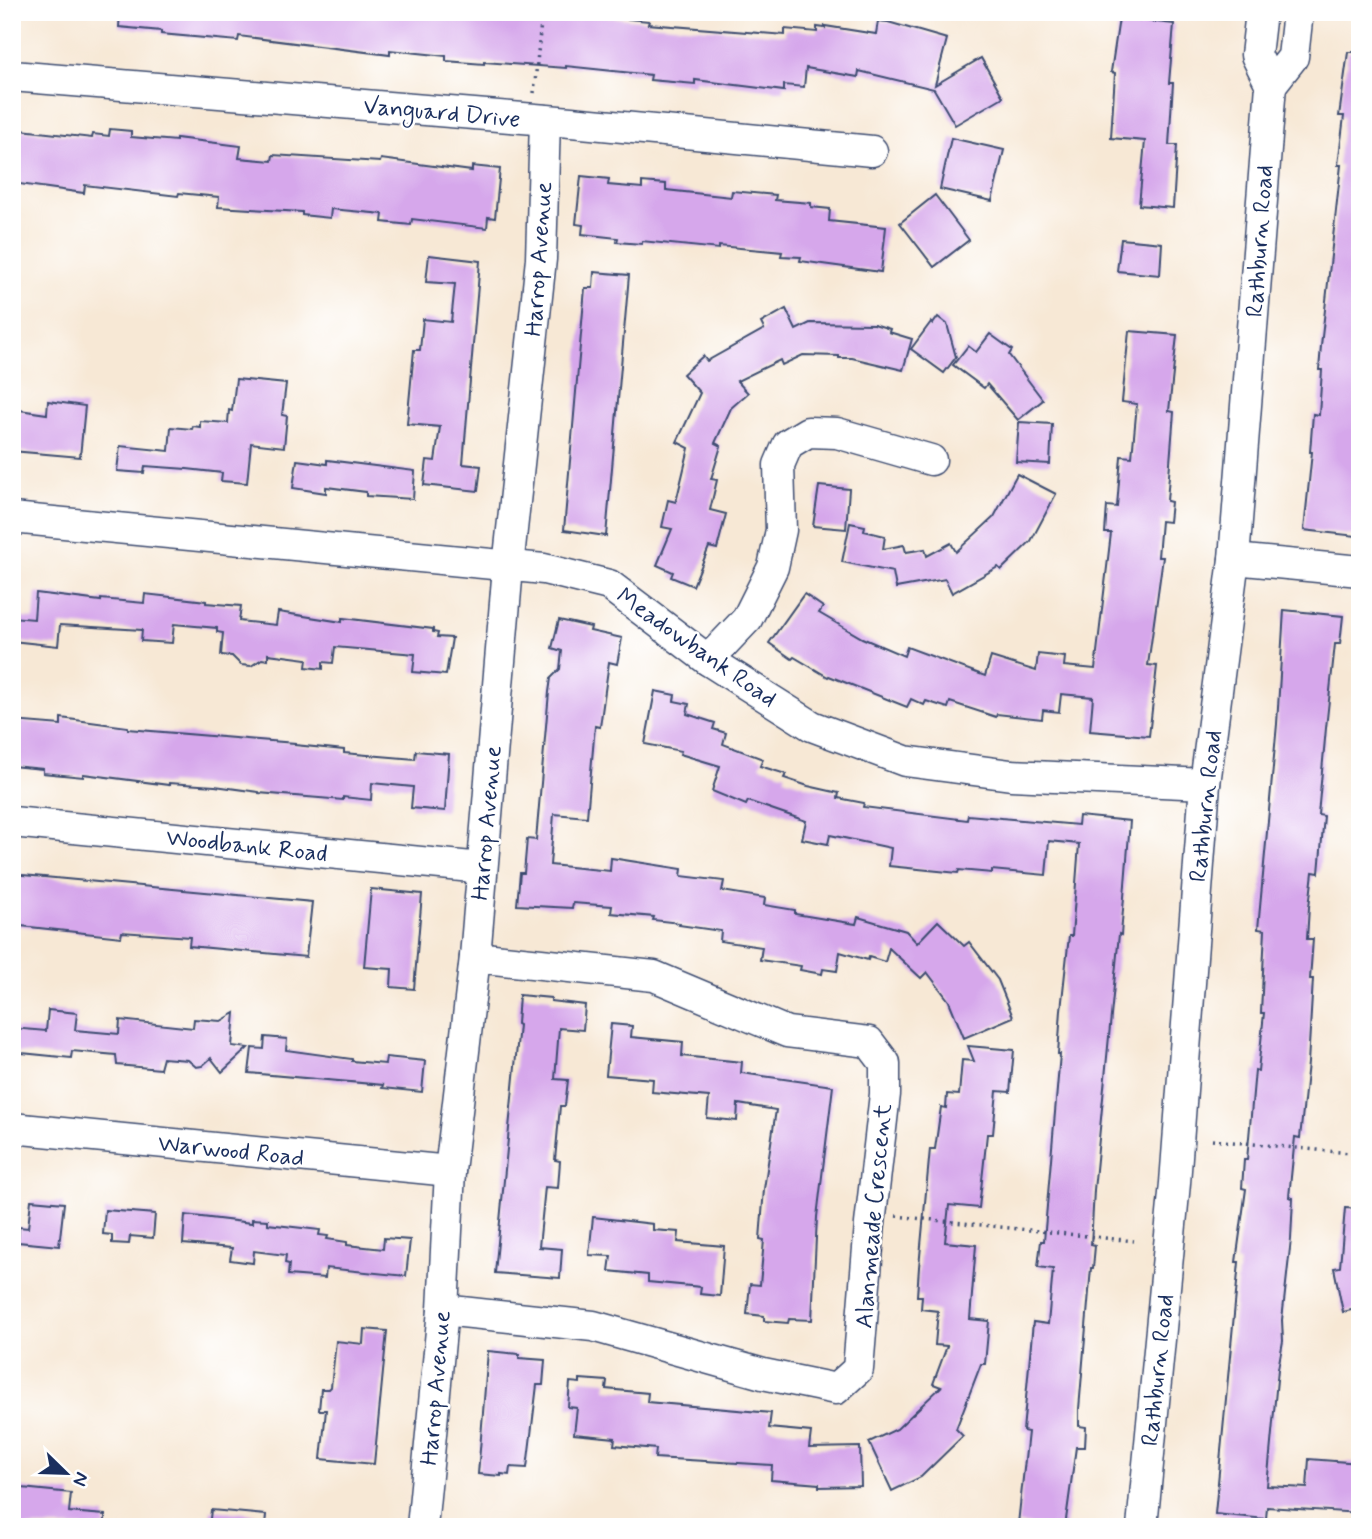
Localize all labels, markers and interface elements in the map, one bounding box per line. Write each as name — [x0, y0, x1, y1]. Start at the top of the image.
street label: Vanguard Drive — [362, 91, 522, 138]
street label: Rathburn Road — [1240, 164, 1281, 318]
street label: Harrop Avenue — [519, 180, 560, 338]
street label: Meadowbank Road — [610, 581, 782, 715]
street label: Rathburn Road — [1183, 729, 1230, 884]
street label: Harrop Avenue — [465, 744, 510, 902]
street label: Woodbank Road — [165, 823, 329, 870]
street label: Alanmeade Crescent — [849, 1103, 900, 1330]
street label: Warwood Road — [156, 1128, 305, 1175]
street label: Rathburn Road — [1135, 1293, 1182, 1448]
street label: Harrop Avenue — [414, 1309, 459, 1467]
north arrow — [32, 1438, 102, 1508]
text: N — [66, 1468, 94, 1490]

